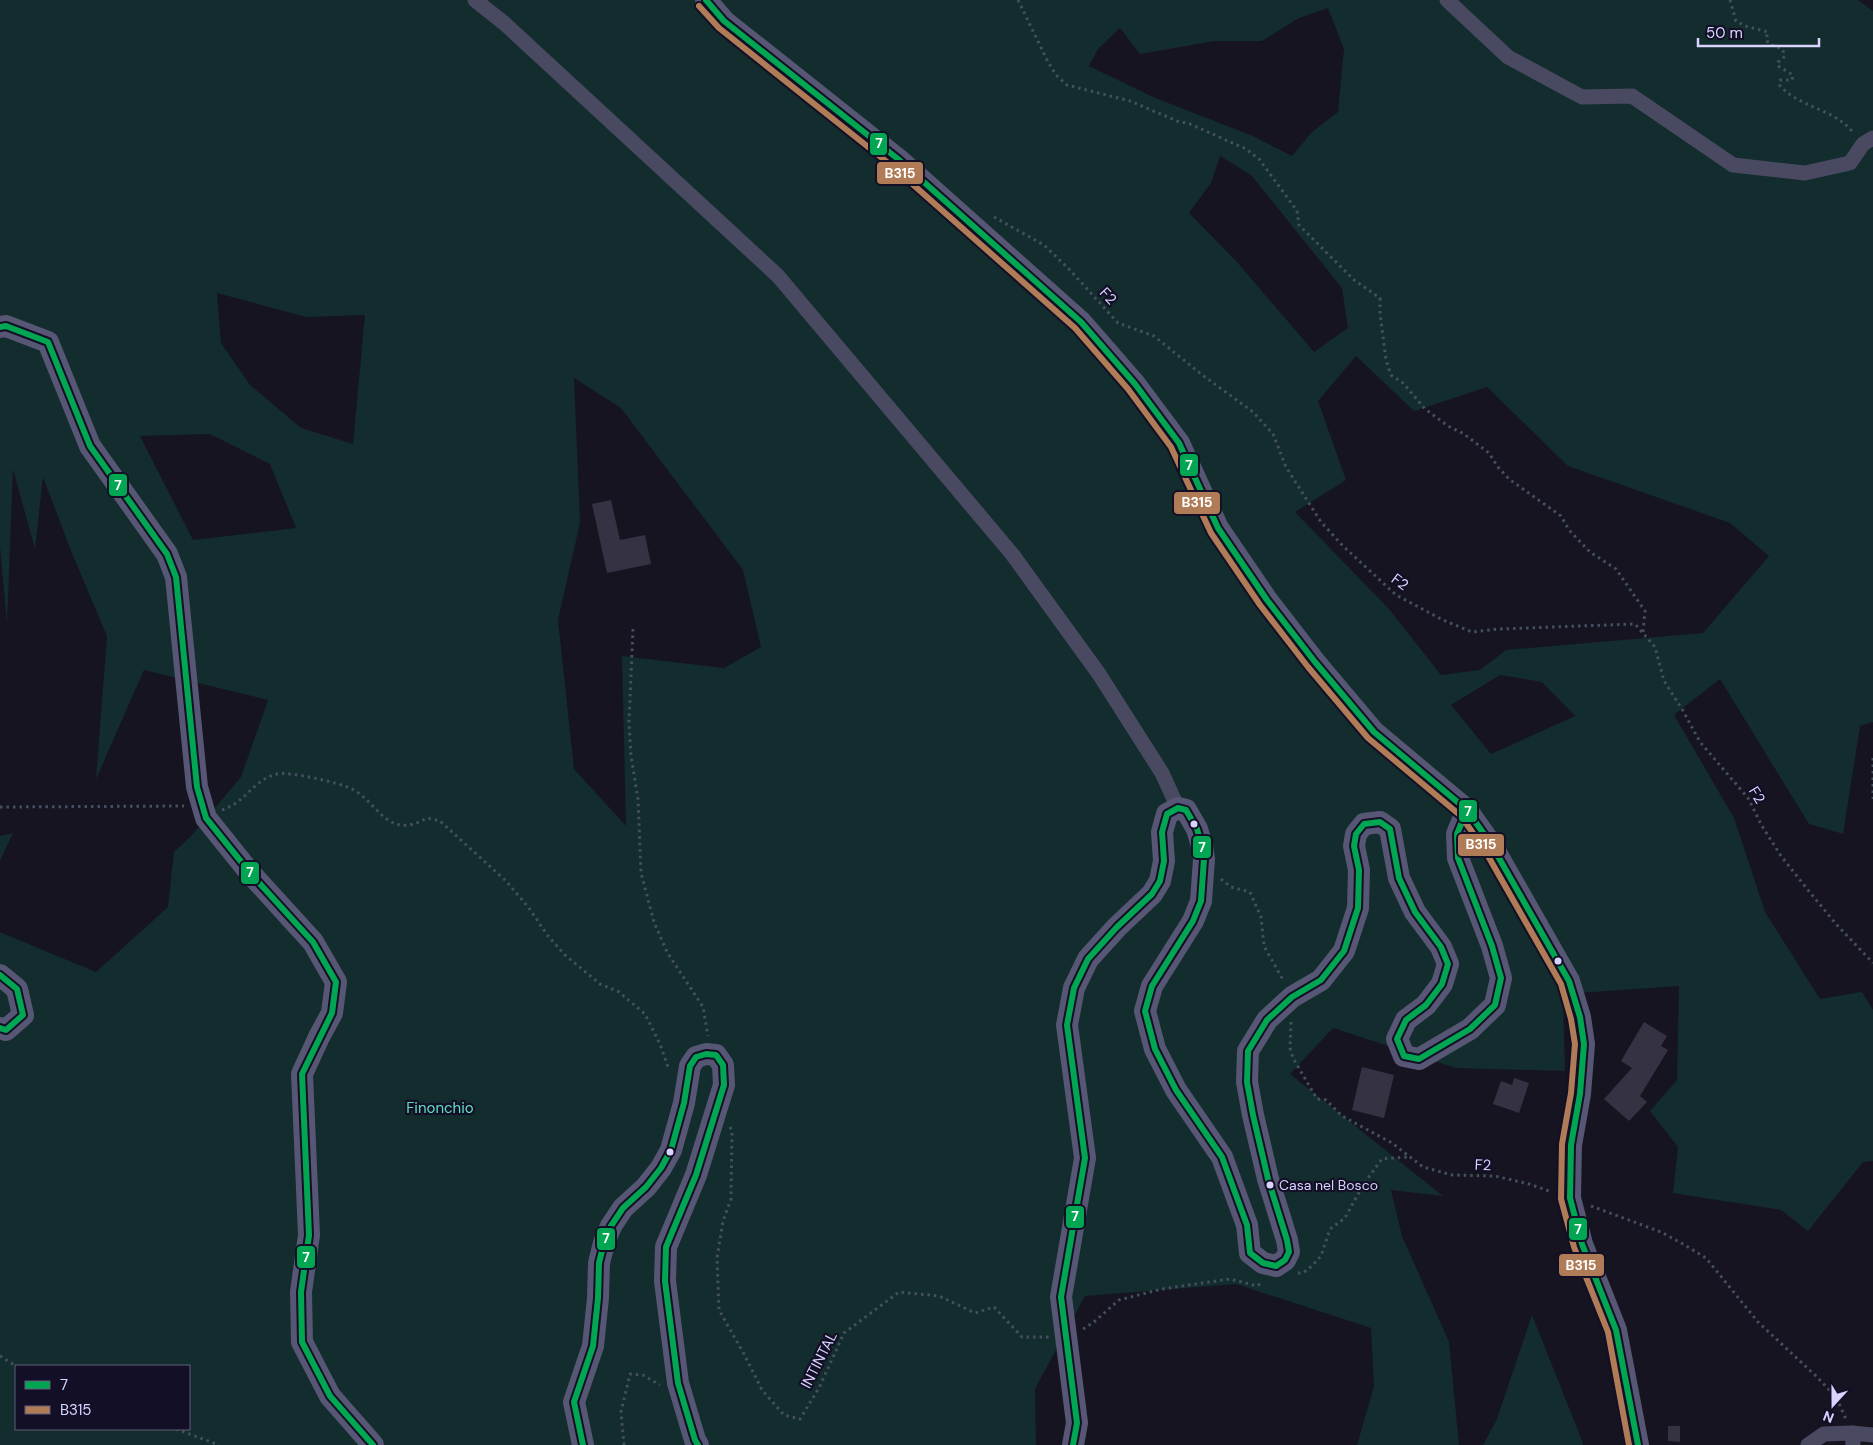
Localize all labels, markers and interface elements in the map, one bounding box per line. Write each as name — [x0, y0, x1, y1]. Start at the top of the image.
scale bar — [1698, 15, 1819, 47]
text: 50 m — [1706, 23, 1743, 43]
line badge: 7 — [869, 132, 888, 156]
text: 7 — [875, 134, 883, 152]
line badge: B315 — [876, 161, 924, 185]
text: B315 — [884, 164, 916, 182]
street label: F2 — [1095, 283, 1121, 309]
line badge: 7 — [1179, 453, 1199, 477]
text: 7 — [1185, 456, 1193, 474]
line badge: 7 — [108, 473, 128, 497]
text: 7 — [114, 476, 122, 494]
line badge: B315 — [1173, 491, 1221, 515]
text: B315 — [1181, 493, 1213, 511]
street label: F2 — [1387, 569, 1413, 595]
street label: F2 — [1744, 783, 1770, 807]
line badge: 7 — [1458, 799, 1478, 823]
text: 7 — [1464, 802, 1472, 820]
unlabelled marker — [1189, 819, 1199, 829]
line badge: B315 — [1457, 833, 1505, 857]
line badge: 7 — [1192, 835, 1212, 859]
text: B315 — [1465, 835, 1497, 853]
text: 7 — [1198, 838, 1206, 856]
line badge: 7 — [240, 861, 260, 885]
text: 7 — [246, 863, 254, 881]
unlabelled marker — [1553, 956, 1563, 966]
park label: Finonchio — [406, 1098, 474, 1118]
unlabelled marker — [665, 1147, 675, 1157]
street label: F2 — [1474, 1155, 1492, 1175]
place label: Casa nel Bosco — [1279, 1176, 1378, 1194]
marker: Casa nel Bosco — [1265, 1180, 1275, 1190]
line badge: 7 — [1065, 1205, 1085, 1229]
text: 7 — [1071, 1207, 1079, 1225]
line badge: 7 — [1568, 1217, 1588, 1241]
text: 7 — [1574, 1220, 1582, 1238]
line badge: 7 — [596, 1227, 616, 1251]
text: 7 — [602, 1229, 610, 1247]
line badge: 7 — [296, 1245, 316, 1269]
text: 7 — [302, 1248, 310, 1266]
line badge: B315 — [1558, 1253, 1605, 1277]
text: B315 — [1565, 1256, 1597, 1274]
street label: INTINTAL — [796, 1328, 842, 1392]
legend — [15, 1365, 190, 1430]
text: 7 — [60, 1375, 68, 1395]
north arrow — [1808, 1380, 1858, 1430]
text: B315 — [60, 1400, 92, 1420]
text: N — [1820, 1407, 1836, 1427]

